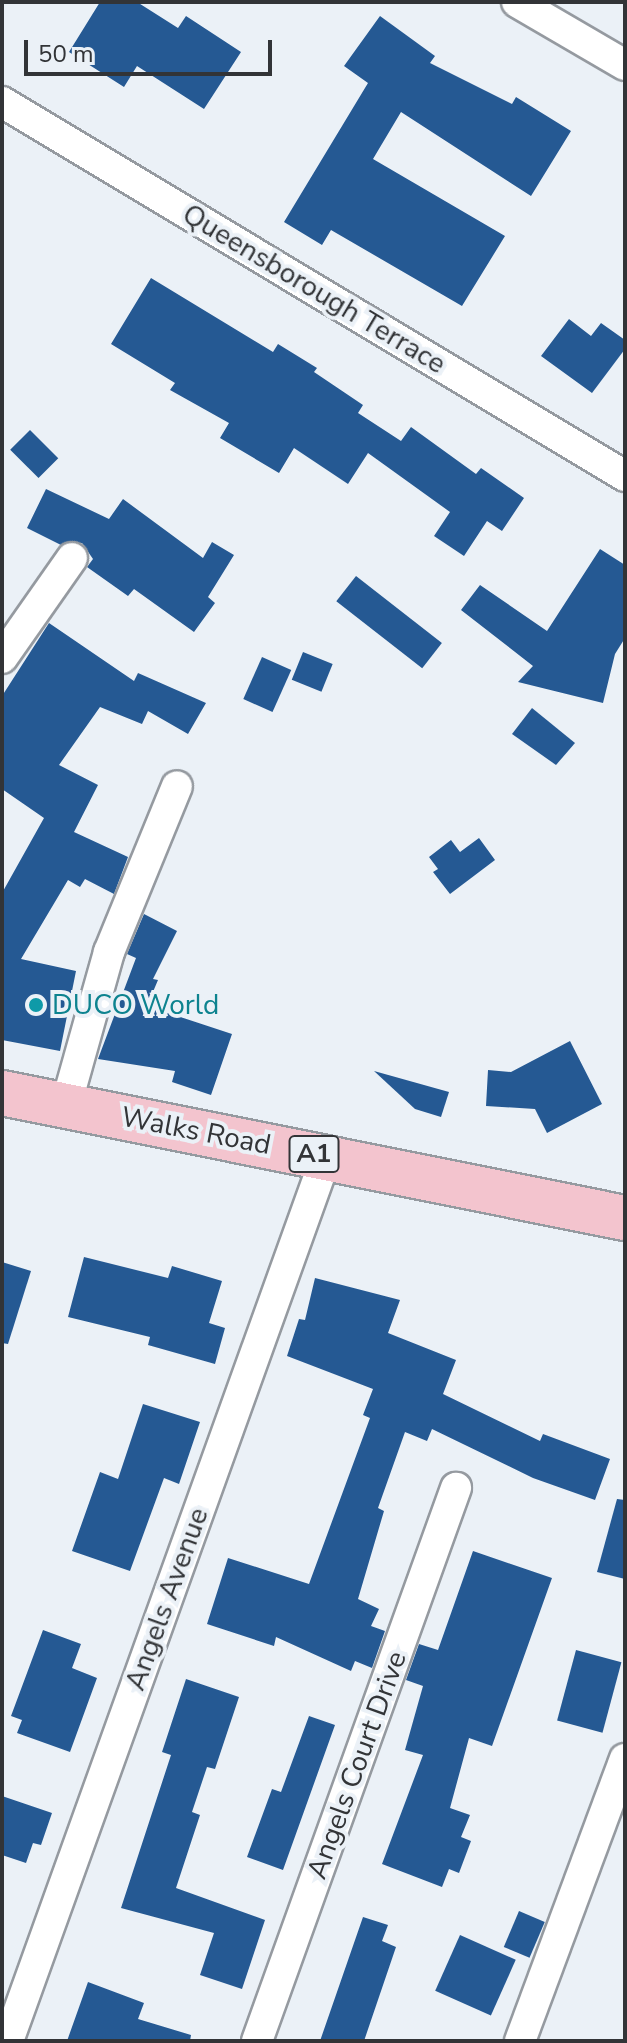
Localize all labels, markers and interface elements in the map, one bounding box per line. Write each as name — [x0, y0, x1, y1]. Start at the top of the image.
scale bar — [28, 24, 276, 74]
text: 50 m — [38, 38, 94, 70]
street label: Queensborough Terrace — [176, 197, 452, 381]
place label: DUCO World — [52, 988, 219, 1022]
marker: DUCO World — [27, 996, 45, 1014]
street label: Walks Road — [118, 1100, 274, 1162]
road number: A1 — [288, 1132, 340, 1176]
street label: Angels Avenue — [118, 1503, 216, 1695]
street label: Angels Court Drive — [300, 1647, 414, 1883]

